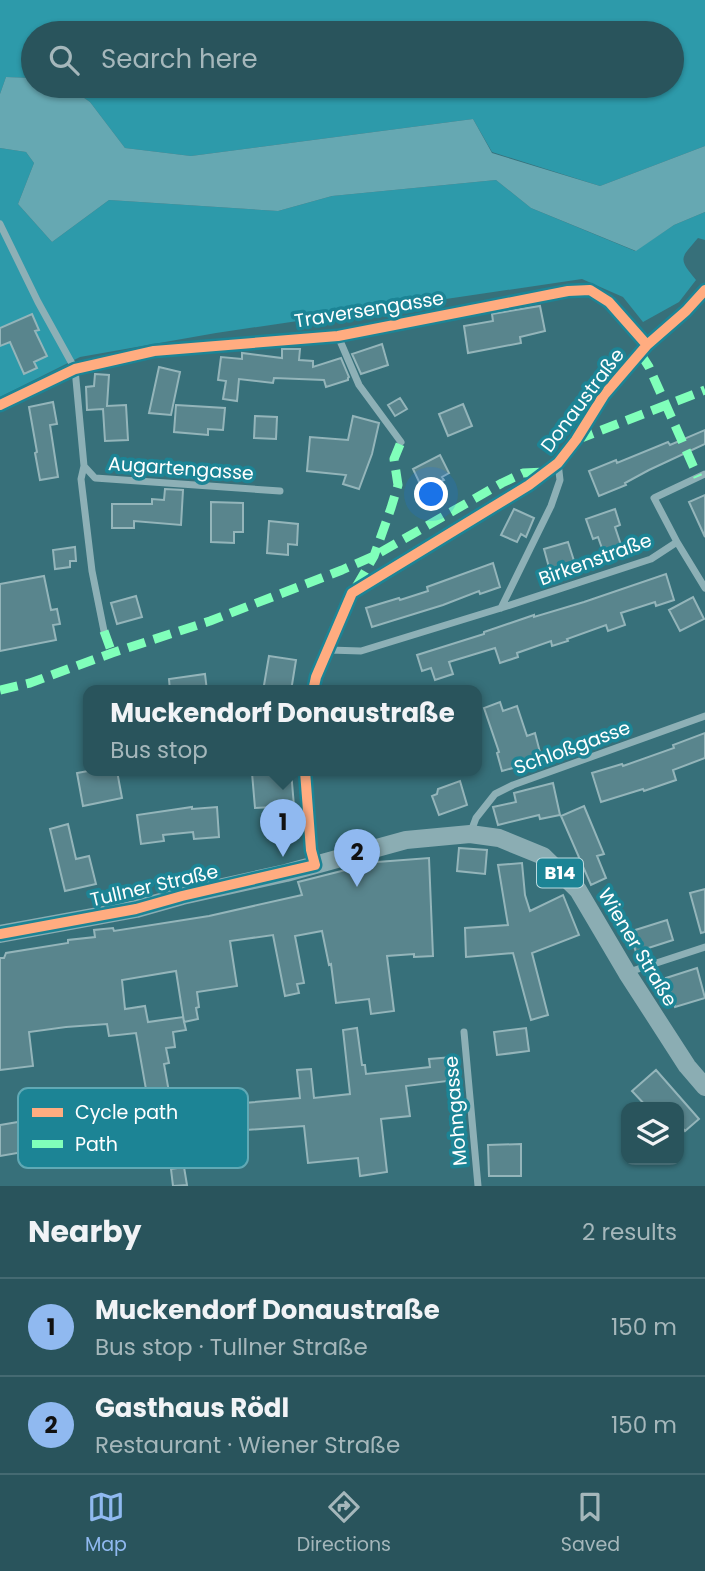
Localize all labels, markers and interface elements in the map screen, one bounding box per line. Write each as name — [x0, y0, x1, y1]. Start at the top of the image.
search box — [21, 21, 684, 98]
icon: search — [45, 41, 83, 79]
text: Search here — [101, 41, 258, 77]
street label: Traversengasse — [292, 284, 446, 335]
street label: Donaustraße — [534, 343, 631, 458]
street label: Augartengasse — [107, 450, 255, 487]
your location — [414, 477, 448, 511]
street label: Birkenstraße — [535, 526, 656, 592]
popup — [83, 685, 482, 776]
text: Muckendorf Donaustraße — [110, 695, 455, 731]
street label: Schloßgasse — [510, 714, 634, 781]
text: Bus stop — [110, 734, 208, 766]
pin: 1 — [260, 799, 306, 857]
pin: 2 — [334, 829, 380, 887]
street label: Tullner Straße — [87, 858, 221, 913]
road number: B14 — [537, 858, 583, 888]
street label: Wiener Straße — [592, 883, 684, 1012]
street label: Mohngasse — [437, 1055, 474, 1167]
legend — [18, 1088, 248, 1168]
text: Cycle path — [75, 1099, 178, 1126]
map controls — [621, 1102, 684, 1165]
button: layers — [621, 1102, 684, 1165]
text: Path — [75, 1131, 118, 1158]
text: Nearby — [28, 1210, 142, 1253]
text: 2 results — [582, 1216, 677, 1248]
text: Muckendorf Donaustraße — [95, 1292, 440, 1328]
text: 1 — [47, 1311, 55, 1343]
text: 150 m — [611, 1311, 677, 1343]
text: Bus stop · Tullner Straße — [95, 1331, 368, 1363]
text: Gasthaus Rödl — [95, 1390, 289, 1426]
text: 2 — [44, 1409, 58, 1441]
text: 150 m — [611, 1409, 677, 1441]
text: Restaurant · Wiener Straße — [95, 1429, 400, 1461]
tab: Map — [85, 1488, 127, 1559]
tab: Directions — [297, 1488, 391, 1559]
tab: Saved — [561, 1488, 620, 1559]

